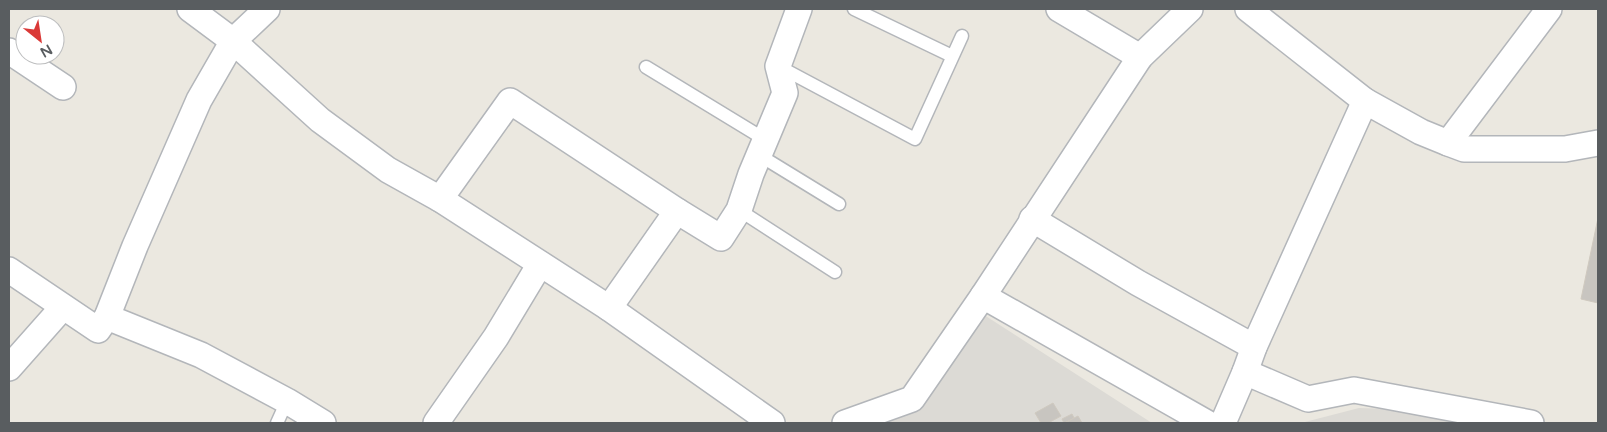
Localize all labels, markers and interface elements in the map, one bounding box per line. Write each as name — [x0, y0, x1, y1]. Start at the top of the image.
north arrow — [15, 15, 65, 65]
text: N — [37, 41, 55, 61]

